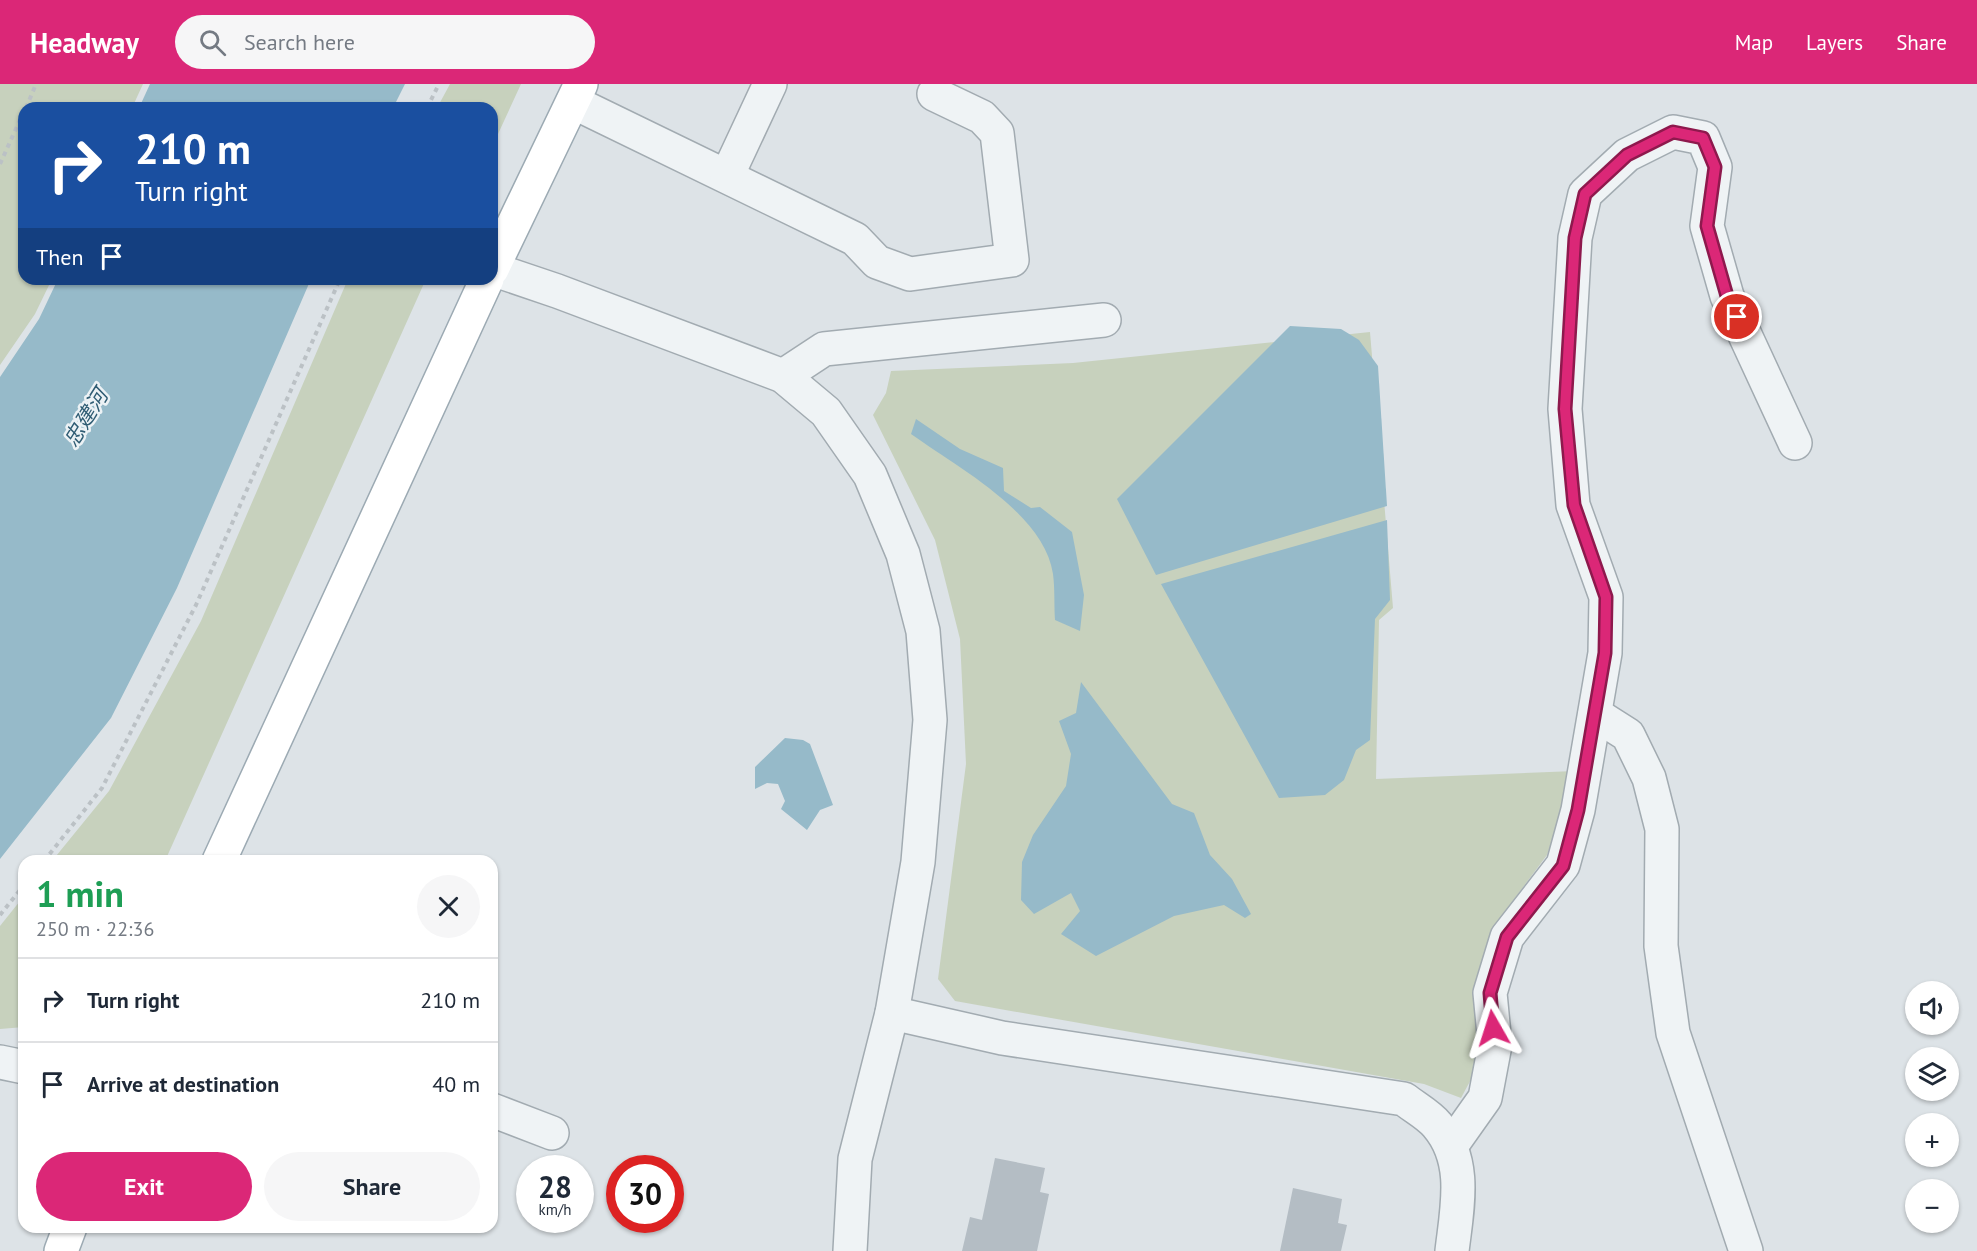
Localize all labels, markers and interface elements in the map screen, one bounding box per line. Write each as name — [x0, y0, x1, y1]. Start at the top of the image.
search box — [175, 15, 595, 69]
text: Headway — [30, 24, 139, 61]
icon: search — [196, 26, 229, 59]
text: Search here — [244, 28, 355, 56]
text: Map — [1735, 29, 1773, 56]
text: Layers — [1806, 29, 1863, 56]
text: Share — [1896, 29, 1947, 56]
text: 210 m — [135, 121, 251, 176]
icon: right — [36, 126, 114, 204]
text: Turn right — [135, 174, 248, 208]
icon: arrive — [95, 240, 128, 273]
text: Then — [36, 243, 83, 271]
pin — [1711, 291, 1762, 342]
icon: arrive — [1720, 300, 1753, 333]
water label: 忠建河 — [57, 380, 116, 452]
text: 1 min — [36, 870, 124, 917]
button: close — [417, 875, 480, 938]
text: 250 m · 22:36 — [36, 916, 154, 942]
map controls — [1905, 981, 1959, 1233]
button: sound — [1905, 981, 1959, 1035]
icon: right — [36, 984, 69, 1017]
text: Turn right — [87, 986, 179, 1014]
text: 210 m — [420, 986, 480, 1014]
position arrow — [1461, 996, 1525, 1060]
button: layers — [1905, 1047, 1959, 1101]
icon: arrive — [36, 1068, 69, 1101]
text: Arrive at destination — [87, 1070, 279, 1098]
text: 40 m — [432, 1070, 480, 1098]
button: + — [1905, 1113, 1959, 1167]
button: Exit — [36, 1152, 252, 1221]
button: Share — [264, 1152, 480, 1221]
speed limit sign: 30 — [606, 1155, 684, 1233]
text: 28 — [538, 1167, 572, 1206]
button: − — [1905, 1179, 1959, 1233]
text: km/h — [539, 1200, 571, 1219]

